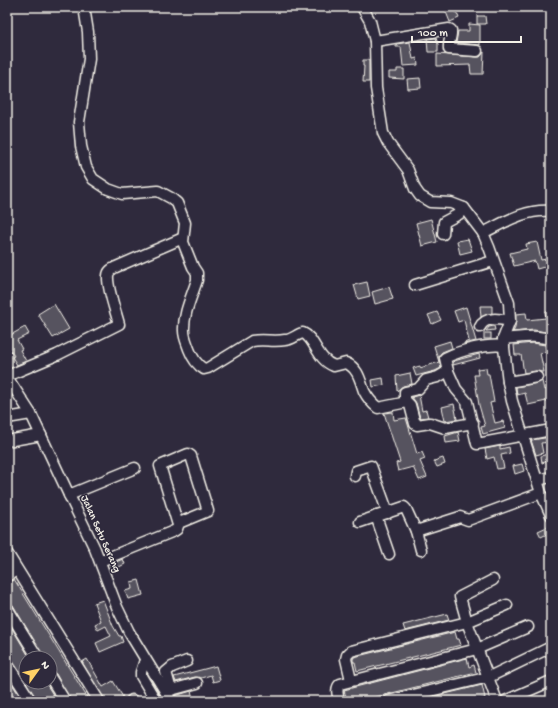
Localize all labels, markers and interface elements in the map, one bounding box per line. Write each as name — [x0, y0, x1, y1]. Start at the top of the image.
scale bar — [412, 18, 521, 44]
text: 100 m — [417, 27, 448, 41]
street label: Jalan Setu Serang — [78, 493, 122, 575]
north arrow — [18, 650, 58, 690]
text: N — [38, 659, 52, 672]

